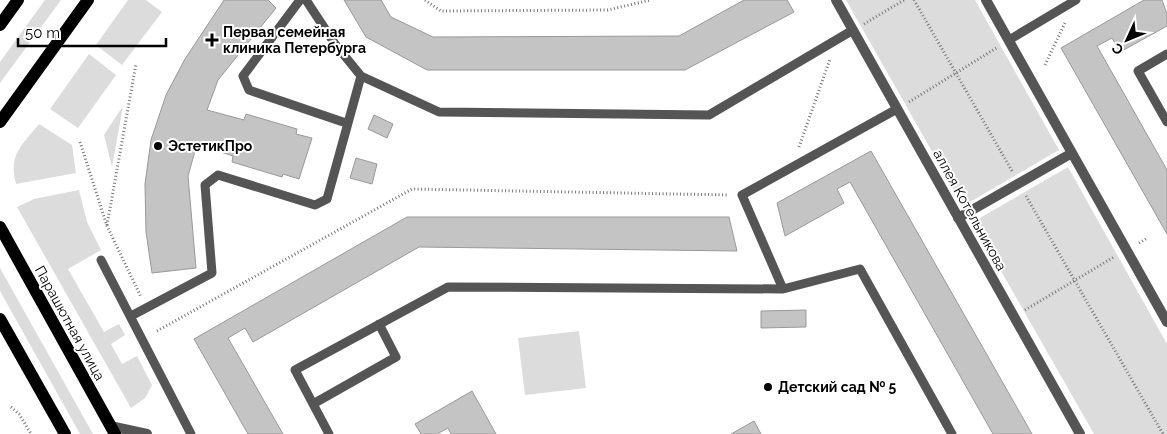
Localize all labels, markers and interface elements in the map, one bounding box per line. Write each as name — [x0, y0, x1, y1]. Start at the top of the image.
scale bar — [18, 15, 165, 47]
north arrow — [1102, 15, 1152, 65]
text: 50 m — [25, 24, 60, 42]
place label: Первая семейная клиника Петербурга — [223, 24, 366, 56]
marker: Первая семейная клиника Петербурга — [205, 33, 219, 47]
text: С — [1108, 40, 1127, 58]
place label: ЭстетикПро — [168, 138, 253, 154]
marker: ЭстетикПро — [152, 140, 164, 152]
street label: аллея Котельникова — [930, 147, 1010, 273]
street label: Парашютная улица — [32, 263, 108, 383]
place label: Детский сад № 5 — [778, 379, 896, 395]
marker: Детский сад № 5 — [762, 381, 774, 393]

